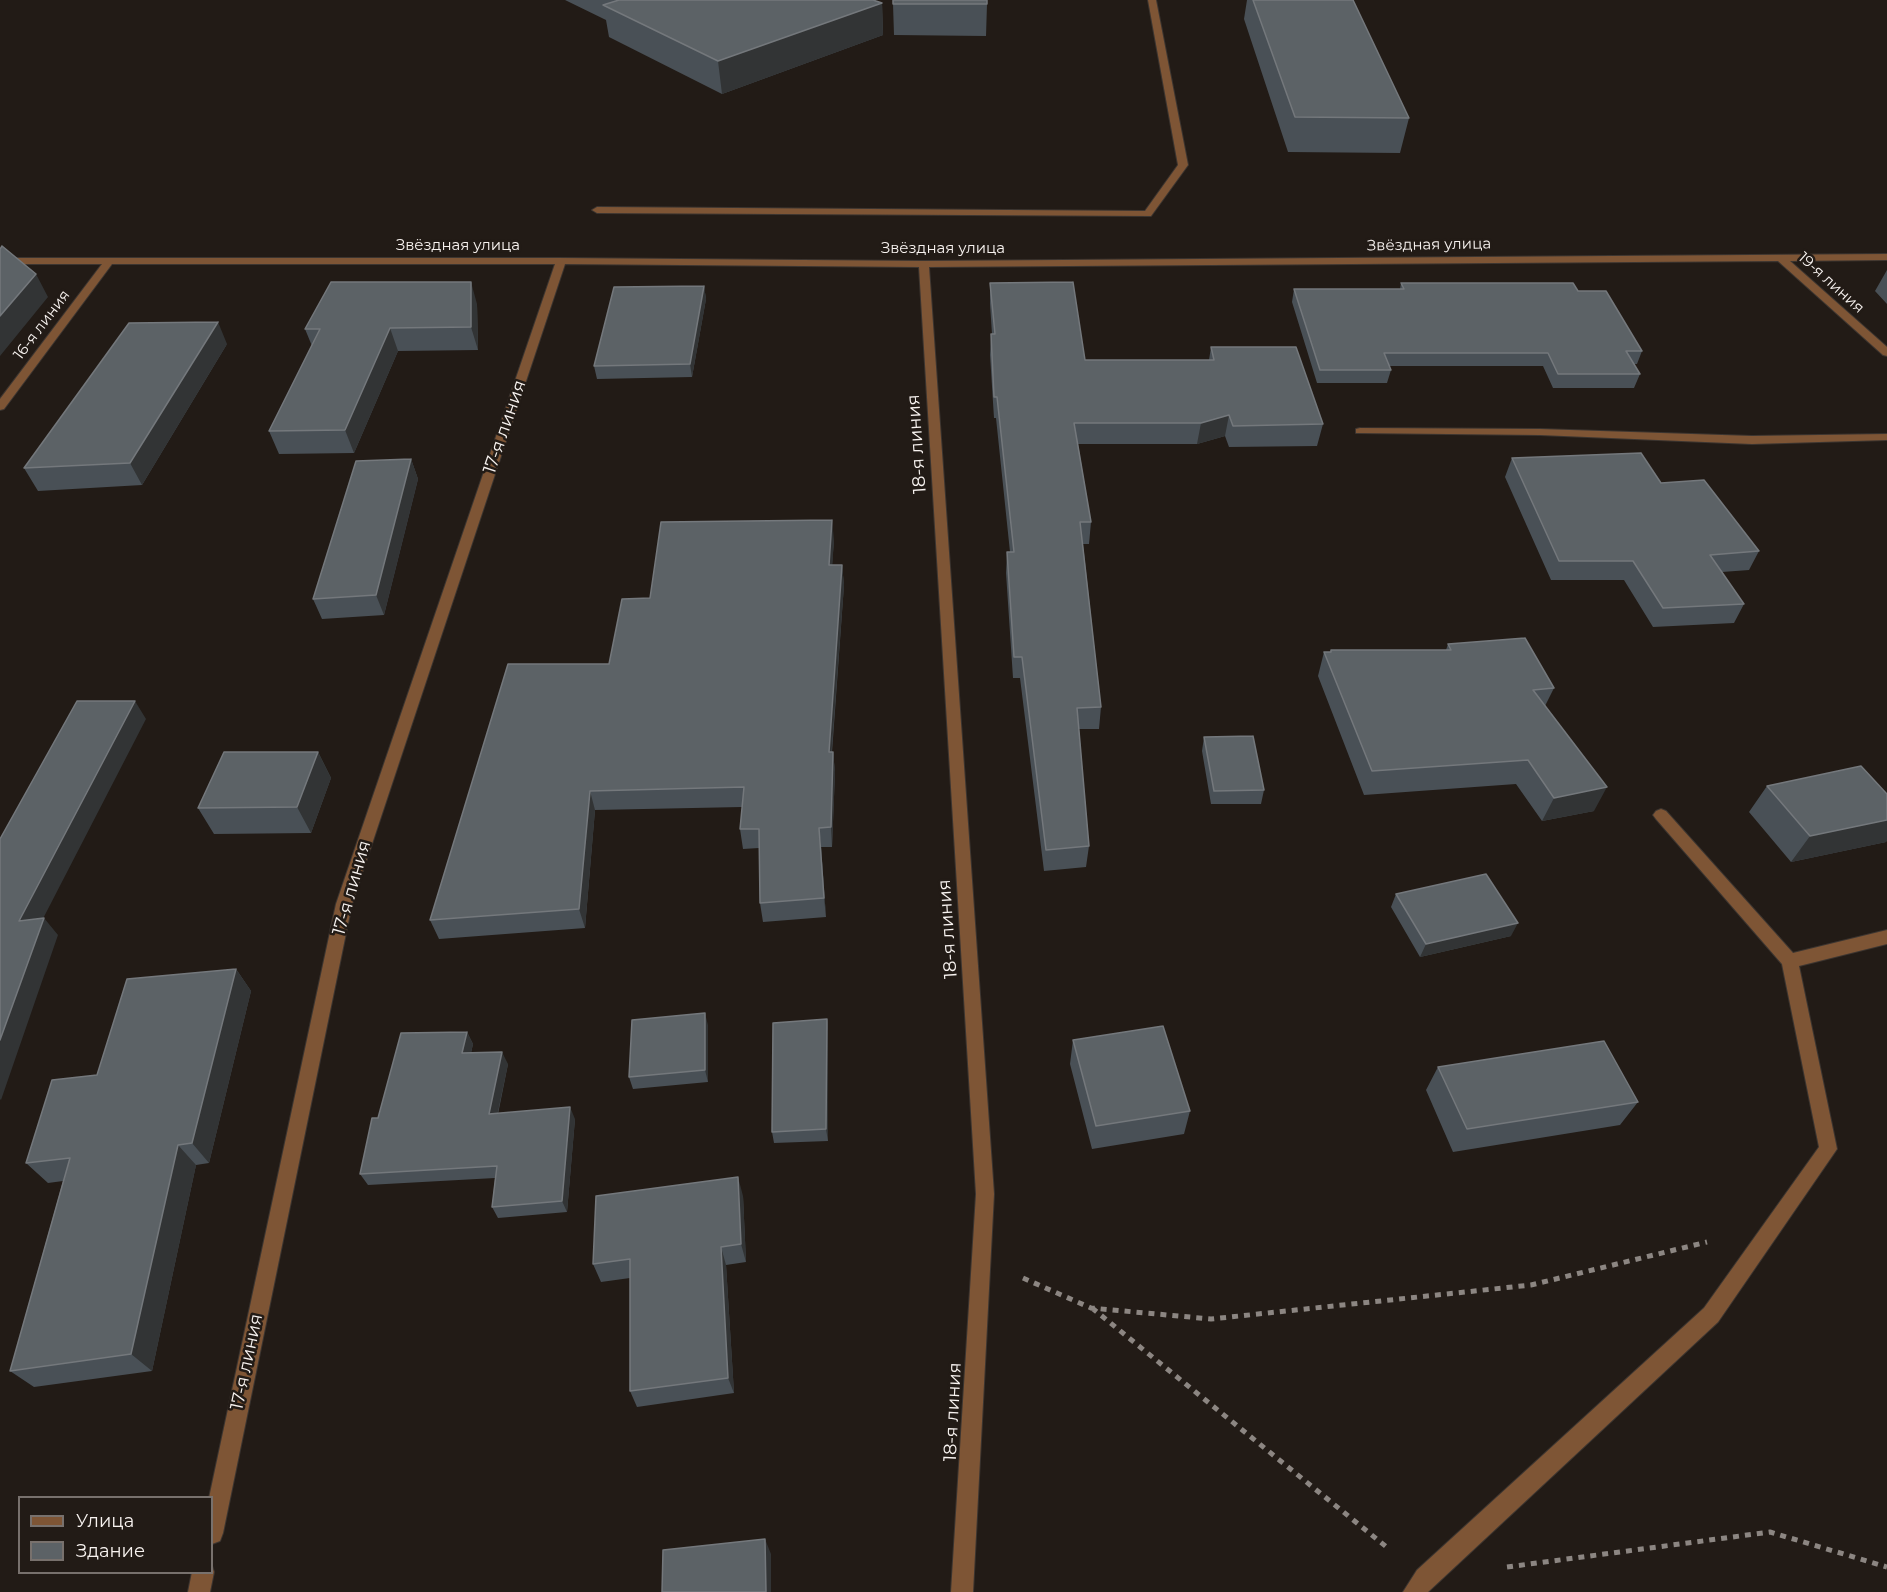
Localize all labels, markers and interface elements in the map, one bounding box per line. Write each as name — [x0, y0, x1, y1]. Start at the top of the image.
street label: Звёздная улица — [1367, 235, 1491, 255]
street label: Звёздная улица — [396, 237, 520, 255]
street label: Звёздная улица — [881, 240, 1005, 258]
street label: 19-я линия — [1794, 249, 1868, 317]
street label: 16-я линия — [10, 287, 74, 363]
street label: 17-я линия — [479, 377, 531, 477]
street label: 18-я линия — [903, 394, 931, 494]
street label: 17-я линия — [328, 838, 376, 938]
street label: 18-я линия — [934, 879, 962, 979]
street label: 17-я линия — [226, 1312, 268, 1412]
street label: 18-я линия — [940, 1362, 966, 1462]
legend — [18, 1496, 213, 1574]
text: Улица — [76, 1510, 134, 1532]
text: Здание — [76, 1540, 145, 1562]

